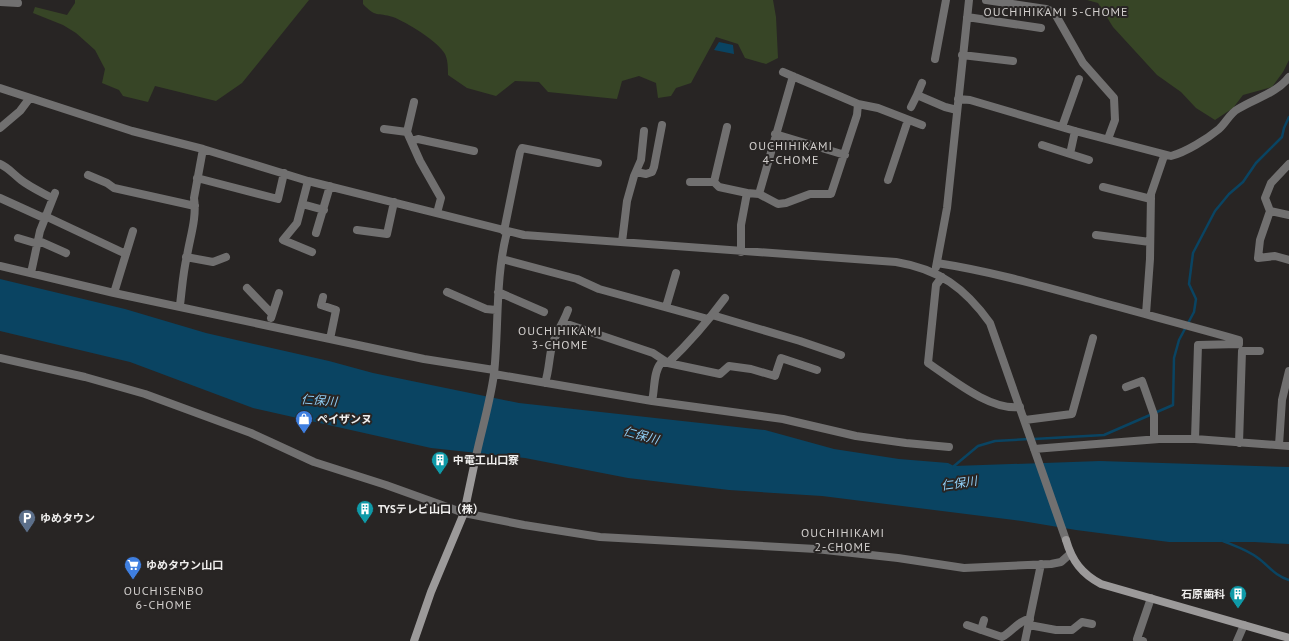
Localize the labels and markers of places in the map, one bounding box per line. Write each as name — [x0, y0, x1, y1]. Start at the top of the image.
shop icon: ペイザンヌ — [294, 409, 314, 434]
place label: ペイザンヌ — [317, 412, 372, 426]
building icon: 中電工山口寮 — [430, 450, 450, 475]
place label: 中電工山口寮 — [453, 453, 519, 467]
building icon: TYSテレビ山口（株） — [355, 499, 375, 524]
place label: TYSテレビ山口（株） — [378, 502, 484, 516]
parking icon: ゆめタウン — [17, 508, 37, 533]
place label: ゆめタウン — [40, 511, 95, 525]
supermarket icon: ゆめタウン山口 — [123, 555, 143, 580]
place label: ゆめタウン山口 — [146, 558, 223, 572]
building icon: 石原歯科 — [1228, 584, 1248, 609]
place label: 石原歯科 — [1181, 587, 1225, 601]

